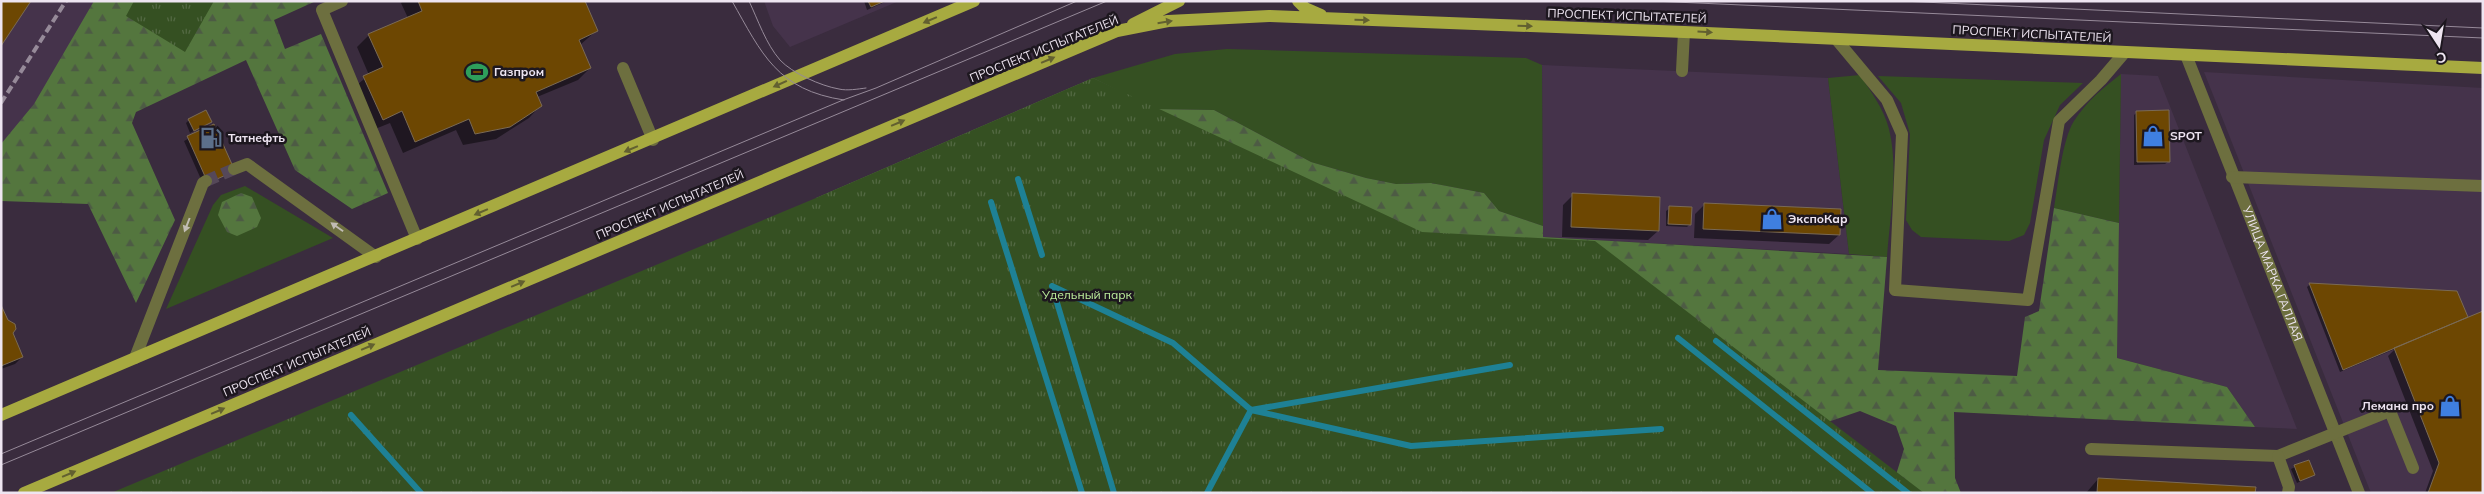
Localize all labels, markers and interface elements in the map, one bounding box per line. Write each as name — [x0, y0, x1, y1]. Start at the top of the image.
street label: ПРОСПЕКТ ИСПЫТАТЕЛЕЙ — [1547, 5, 1707, 26]
street label: ПРОСПЕКТ ИСПЫТАТЕЛЕЙ — [967, 12, 1120, 85]
one-way arrow — [1355, 16, 1371, 24]
one-way arrow — [923, 17, 937, 25]
one-way arrow — [1158, 18, 1174, 26]
north arrow — [2414, 20, 2464, 70]
one-way arrow — [1517, 22, 1533, 30]
street label: ПРОСПЕКТ ИСПЫТАТЕЛЕЙ — [1952, 22, 2112, 45]
one-way arrow — [1697, 29, 1713, 37]
text: С — [2435, 48, 2448, 68]
one-way arrow — [1041, 56, 1055, 64]
sports icon: Газпром — [464, 59, 490, 85]
place label: Газпром — [494, 64, 544, 79]
one-way arrow — [773, 81, 787, 89]
one-way arrow — [891, 119, 906, 127]
shop icon: SPOT — [2140, 123, 2166, 149]
fuel station icon: Татнефть — [198, 125, 224, 151]
place label: SPOT — [2170, 128, 2203, 143]
place label: Татнефть — [228, 130, 285, 145]
one-way arrow — [624, 145, 638, 153]
street label: ПРОСПЕКТ ИСПЫТАТЕЛЕЙ — [594, 167, 746, 243]
street label: УЛИЦА МАРКА ГАЛЛАЯ — [2239, 203, 2306, 343]
shop icon: ЭкспоКар — [1759, 206, 1785, 232]
one-way arrow — [473, 208, 488, 216]
place label: ЭкспоКар — [1788, 211, 1848, 226]
one-way arrow — [183, 218, 191, 233]
one-way arrow — [330, 222, 344, 232]
one-way arrow — [511, 280, 526, 288]
park label: Удельный парк — [1041, 287, 1133, 302]
street label: ПРОСПЕКТ ИСПЫТАТЕЛЕЙ — [221, 324, 373, 400]
one-way arrow — [361, 343, 375, 351]
shop icon: Лемана про — [2437, 393, 2463, 419]
place label: Лемана про — [2361, 398, 2434, 413]
one-way arrow — [211, 406, 225, 414]
one-way arrow — [62, 469, 76, 477]

